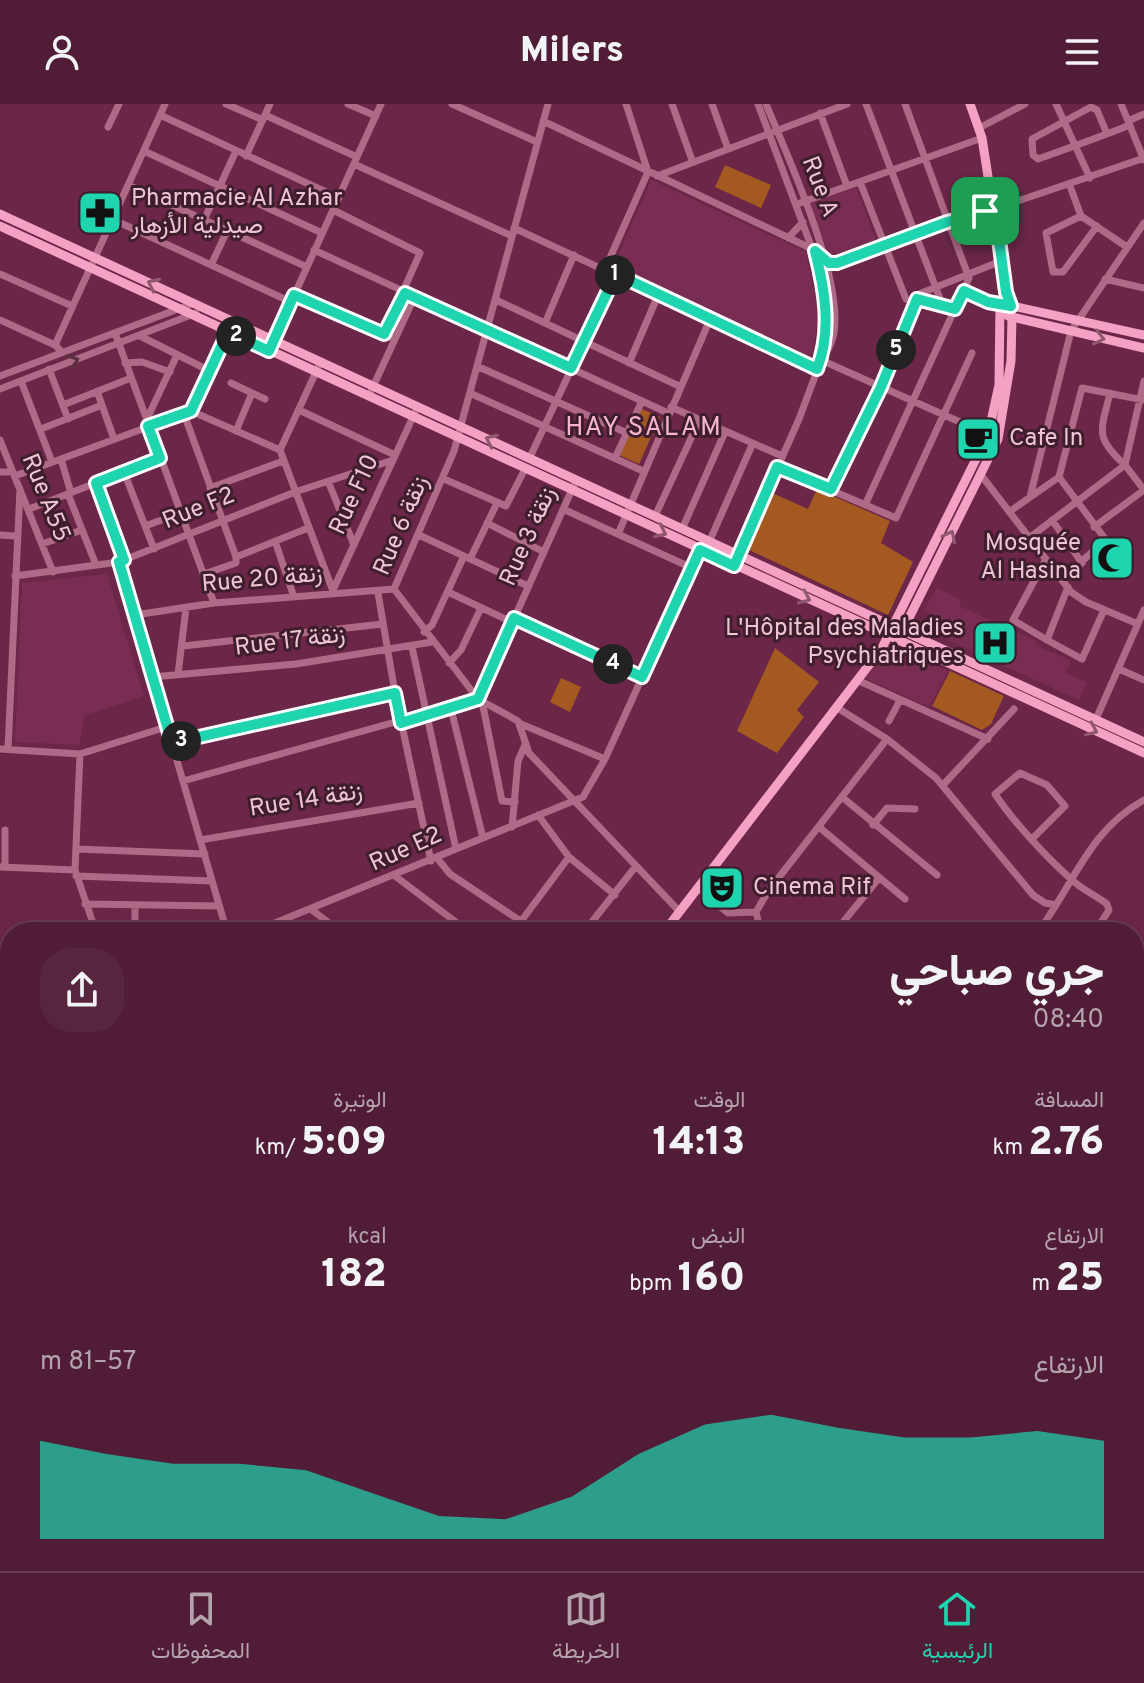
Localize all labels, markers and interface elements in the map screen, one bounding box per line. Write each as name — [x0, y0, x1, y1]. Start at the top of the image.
text: Milers — [520, 29, 624, 75]
icon: person — [40, 30, 84, 74]
icon: menu — [1060, 30, 1104, 74]
street label: Rue A — [794, 152, 844, 222]
pin — [951, 177, 1019, 245]
place label: Pharmacie Al Azhar صيدلية الأزهار — [130, 184, 343, 242]
pharmacy icon: Pharmacie Al Azhar صيدلية الأزهار — [76, 189, 124, 237]
icon: arrive — [963, 189, 1007, 233]
pin: 1 — [595, 255, 635, 295]
text: 1 — [611, 261, 619, 288]
one-way arrow — [147, 278, 161, 294]
pin: 2 — [216, 316, 256, 356]
text: 2 — [229, 322, 243, 349]
one-way arrow — [1092, 328, 1106, 345]
pin: 5 — [876, 330, 916, 370]
text: 5 — [889, 336, 903, 363]
one-way arrow — [65, 354, 79, 371]
district label: HAY SALAM — [565, 412, 723, 445]
cafe icon: Cafe In — [954, 415, 1002, 463]
place label: Cafe In — [1009, 424, 1083, 454]
one-way arrow — [485, 433, 499, 449]
street label: Rue A55 — [14, 450, 76, 546]
street label: Rue F10 — [323, 450, 387, 540]
street label: Rue 6 زنقة — [368, 472, 436, 580]
street label: Rue F2 — [158, 481, 240, 537]
street label: Rue 3 زنقة — [494, 483, 564, 591]
one-way arrow — [653, 522, 668, 538]
place label: Mosquée Al Hasina — [980, 529, 1081, 587]
one-way arrow — [940, 530, 956, 545]
mosque icon: Mosquée Al Hasina — [1088, 534, 1136, 582]
street label: Rue 20 زنقة — [200, 560, 324, 600]
one-way arrow — [797, 588, 811, 604]
place label: L'Hôpital des Maladies Psychiatriques — [725, 614, 964, 672]
hospital icon: L'Hôpital des Maladies Psychiatriques — [971, 619, 1019, 667]
street label: Rue 17 زنقة — [233, 620, 347, 664]
pin: 4 — [593, 644, 633, 684]
text: 4 — [606, 650, 620, 677]
one-way arrow — [1084, 720, 1098, 736]
pin: 3 — [161, 721, 201, 761]
text: 3 — [174, 727, 188, 754]
street label: Rue 14 زنقة — [247, 777, 365, 825]
street label: Rue E2 — [365, 821, 447, 879]
theatre icon: Cinema Rif — [698, 864, 746, 912]
place label: Cinema Rif — [753, 873, 870, 903]
text: جري صباحي — [889, 946, 1104, 1002]
button: share — [40, 948, 124, 1032]
text: 08:40 — [1033, 1004, 1104, 1037]
text: الوتيرة — [333, 1088, 387, 1115]
text: الوقت — [694, 1088, 745, 1115]
text: المسافة — [1034, 1088, 1104, 1115]
text: 5:09 — [301, 1119, 387, 1169]
text: 14:13 — [652, 1119, 745, 1169]
text: 2.76 — [1028, 1119, 1104, 1169]
text: /km — [255, 1135, 301, 1162]
text: km — [993, 1135, 1028, 1162]
text: kcal — [348, 1224, 387, 1251]
text: النبض — [691, 1224, 745, 1251]
text: الارتفاع — [1044, 1224, 1104, 1251]
text: 182 — [321, 1251, 387, 1301]
text: 160 — [678, 1255, 745, 1305]
text: 25 — [1055, 1255, 1104, 1305]
text: bpm — [629, 1271, 678, 1298]
text: m — [1031, 1271, 1055, 1298]
text: 57–81 m — [40, 1346, 136, 1379]
text: الارتفاع — [1033, 1350, 1104, 1383]
tab: المحفوظات — [151, 1587, 250, 1670]
tab: الخريطة — [552, 1587, 620, 1670]
tab: الرئيسية — [922, 1587, 993, 1670]

